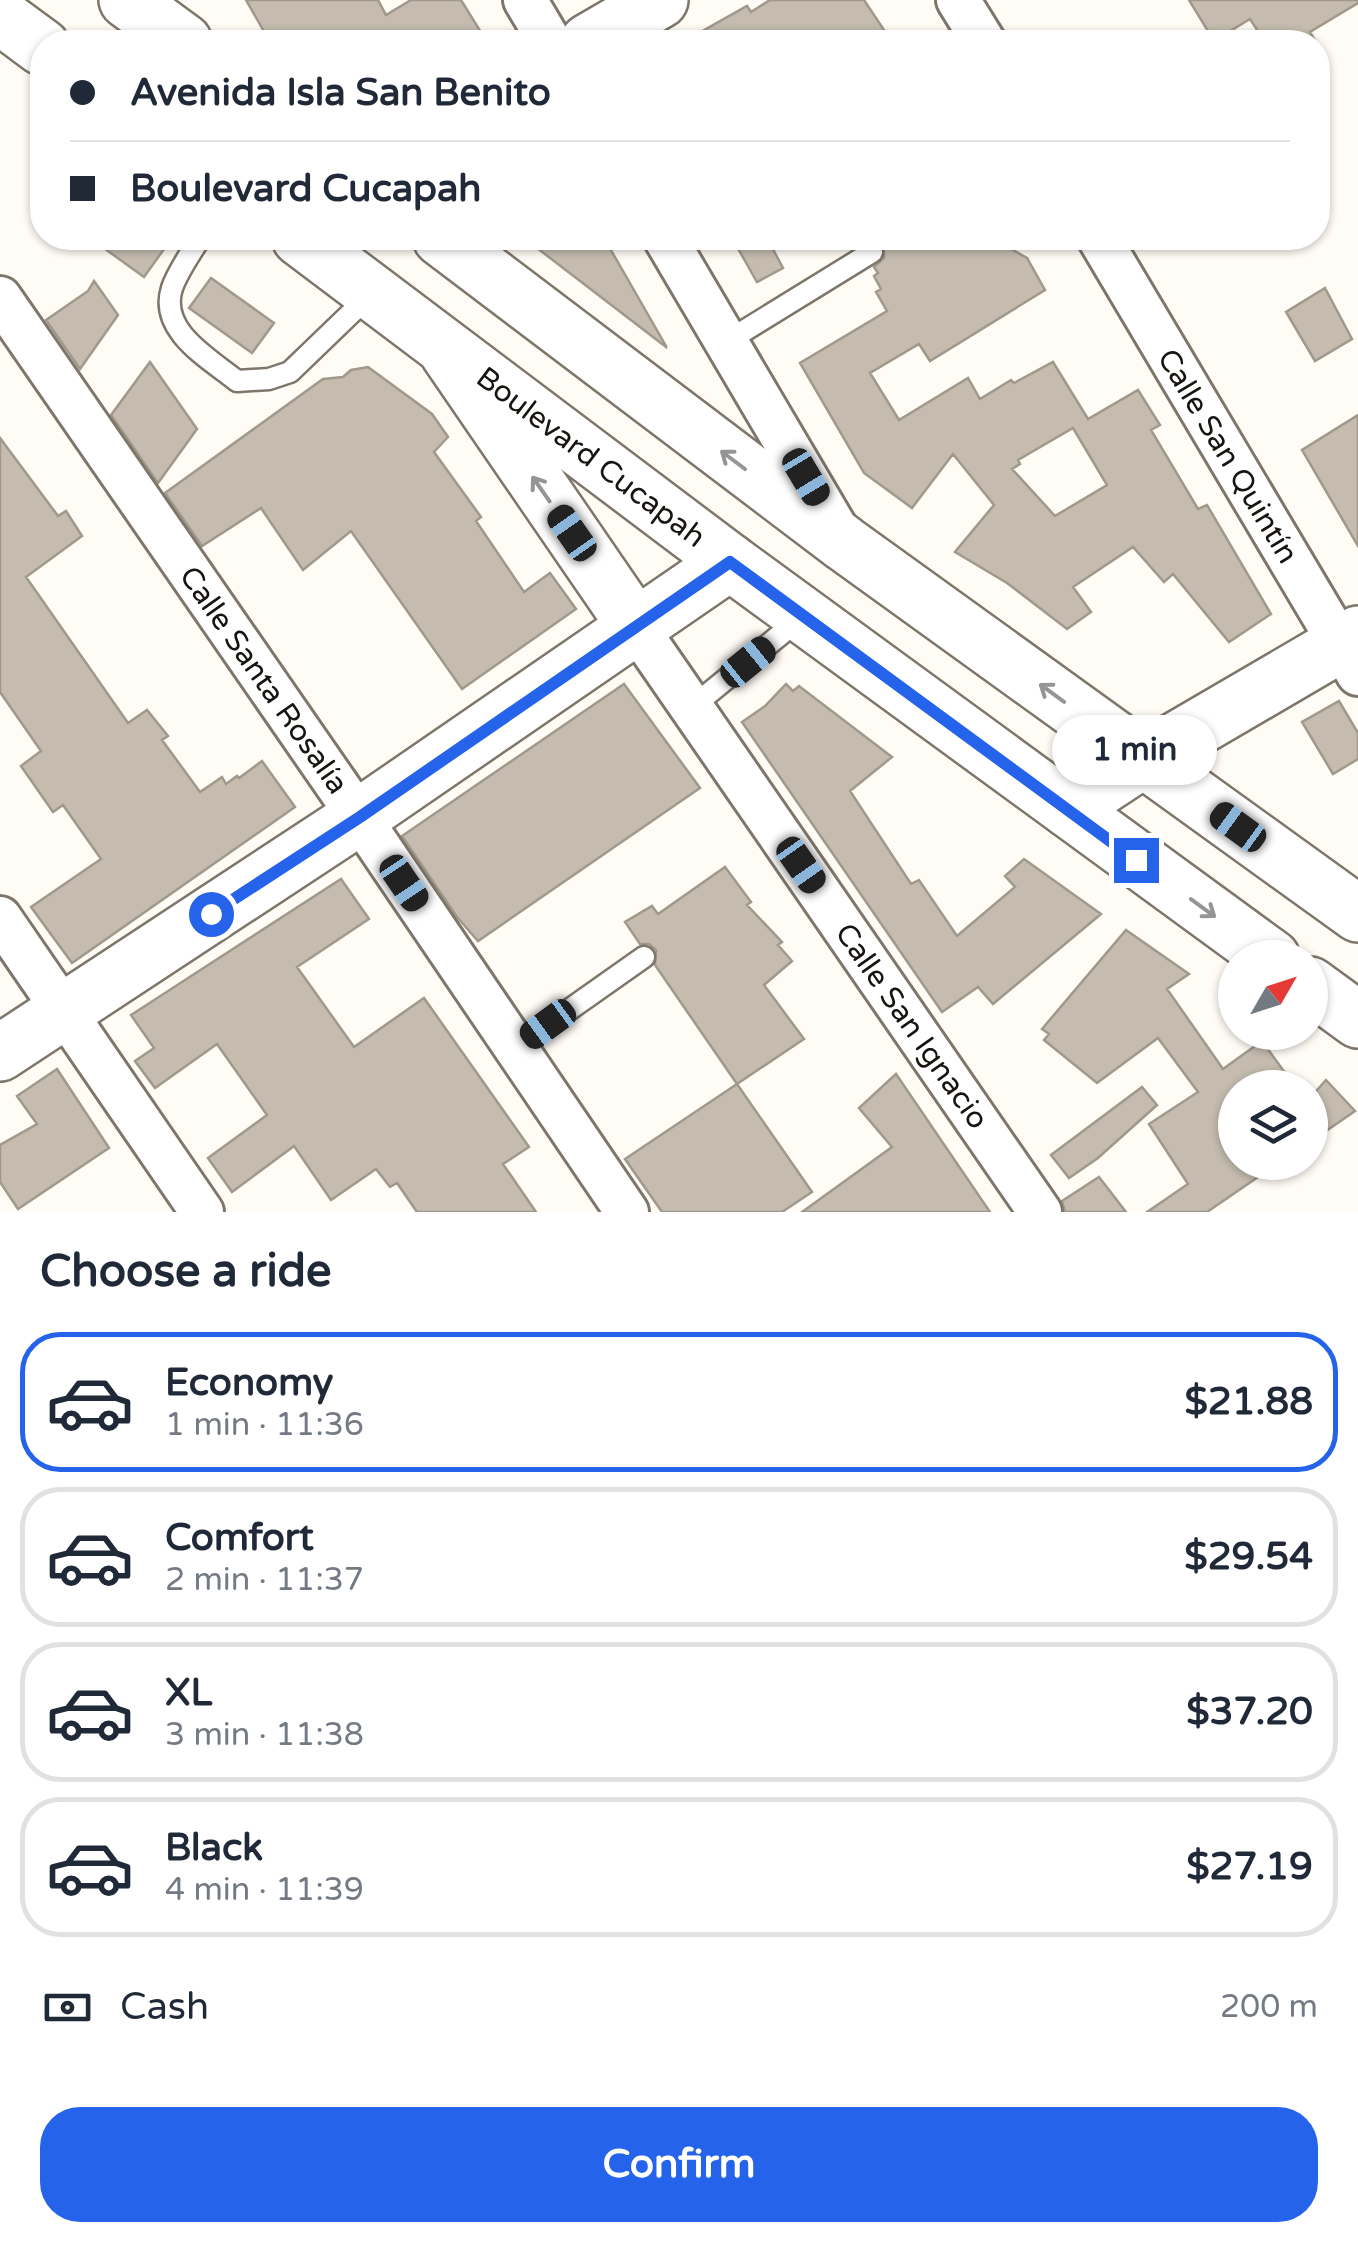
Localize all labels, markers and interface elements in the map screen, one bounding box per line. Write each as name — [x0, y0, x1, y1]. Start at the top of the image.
text: Avenida Isla San Benito — [130, 70, 551, 116]
text: Boulevard Cucapah — [130, 166, 482, 212]
street label: Calle San Quintín — [1149, 342, 1306, 570]
street label: Boulevard Cucapah — [469, 359, 713, 556]
car — [778, 444, 834, 510]
one-way arrow — [720, 450, 747, 471]
one-way arrow — [531, 475, 552, 503]
car — [543, 500, 601, 566]
street label: Calle Santa Rosalía — [171, 559, 356, 801]
car — [715, 631, 781, 693]
one-way arrow — [1039, 683, 1066, 704]
callout: 1 min — [1054, 715, 1218, 785]
text: 1 min — [1092, 731, 1177, 769]
car — [1205, 797, 1271, 857]
car — [772, 832, 830, 898]
route end — [1114, 838, 1159, 883]
car — [375, 850, 433, 916]
route start — [189, 892, 234, 937]
one-way arrow — [1189, 897, 1217, 918]
street label: Calle San Ignacio — [827, 916, 996, 1136]
north arrow — [1218, 940, 1328, 1050]
map controls — [1218, 940, 1328, 1180]
car — [515, 994, 581, 1054]
button: layers — [1218, 1070, 1328, 1180]
text: Choose a ride — [40, 1245, 331, 1299]
icon: car — [45, 1357, 135, 1447]
text: Economy — [165, 1360, 333, 1406]
text: $21.88 — [1184, 1379, 1313, 1425]
text: 1 min · 11:36 — [165, 1406, 364, 1444]
icon: car — [45, 1512, 135, 1602]
text: Comfort — [165, 1515, 314, 1561]
text: $29.54 — [1184, 1534, 1313, 1580]
text: 2 min · 11:37 — [165, 1561, 364, 1599]
icon: car — [45, 1667, 135, 1757]
text: XL — [165, 1670, 212, 1716]
text: $37.20 — [1186, 1689, 1313, 1735]
text: 3 min · 11:38 — [165, 1716, 364, 1754]
icon: car — [45, 1822, 135, 1912]
text: Black — [165, 1825, 263, 1871]
text: $27.19 — [1186, 1844, 1313, 1890]
text: 4 min · 11:39 — [165, 1871, 364, 1909]
icon: cash — [40, 1980, 95, 2035]
text: Cash — [120, 1984, 209, 2030]
text: 200 m — [1220, 1988, 1318, 2026]
button: Confirm — [40, 2107, 1318, 2222]

